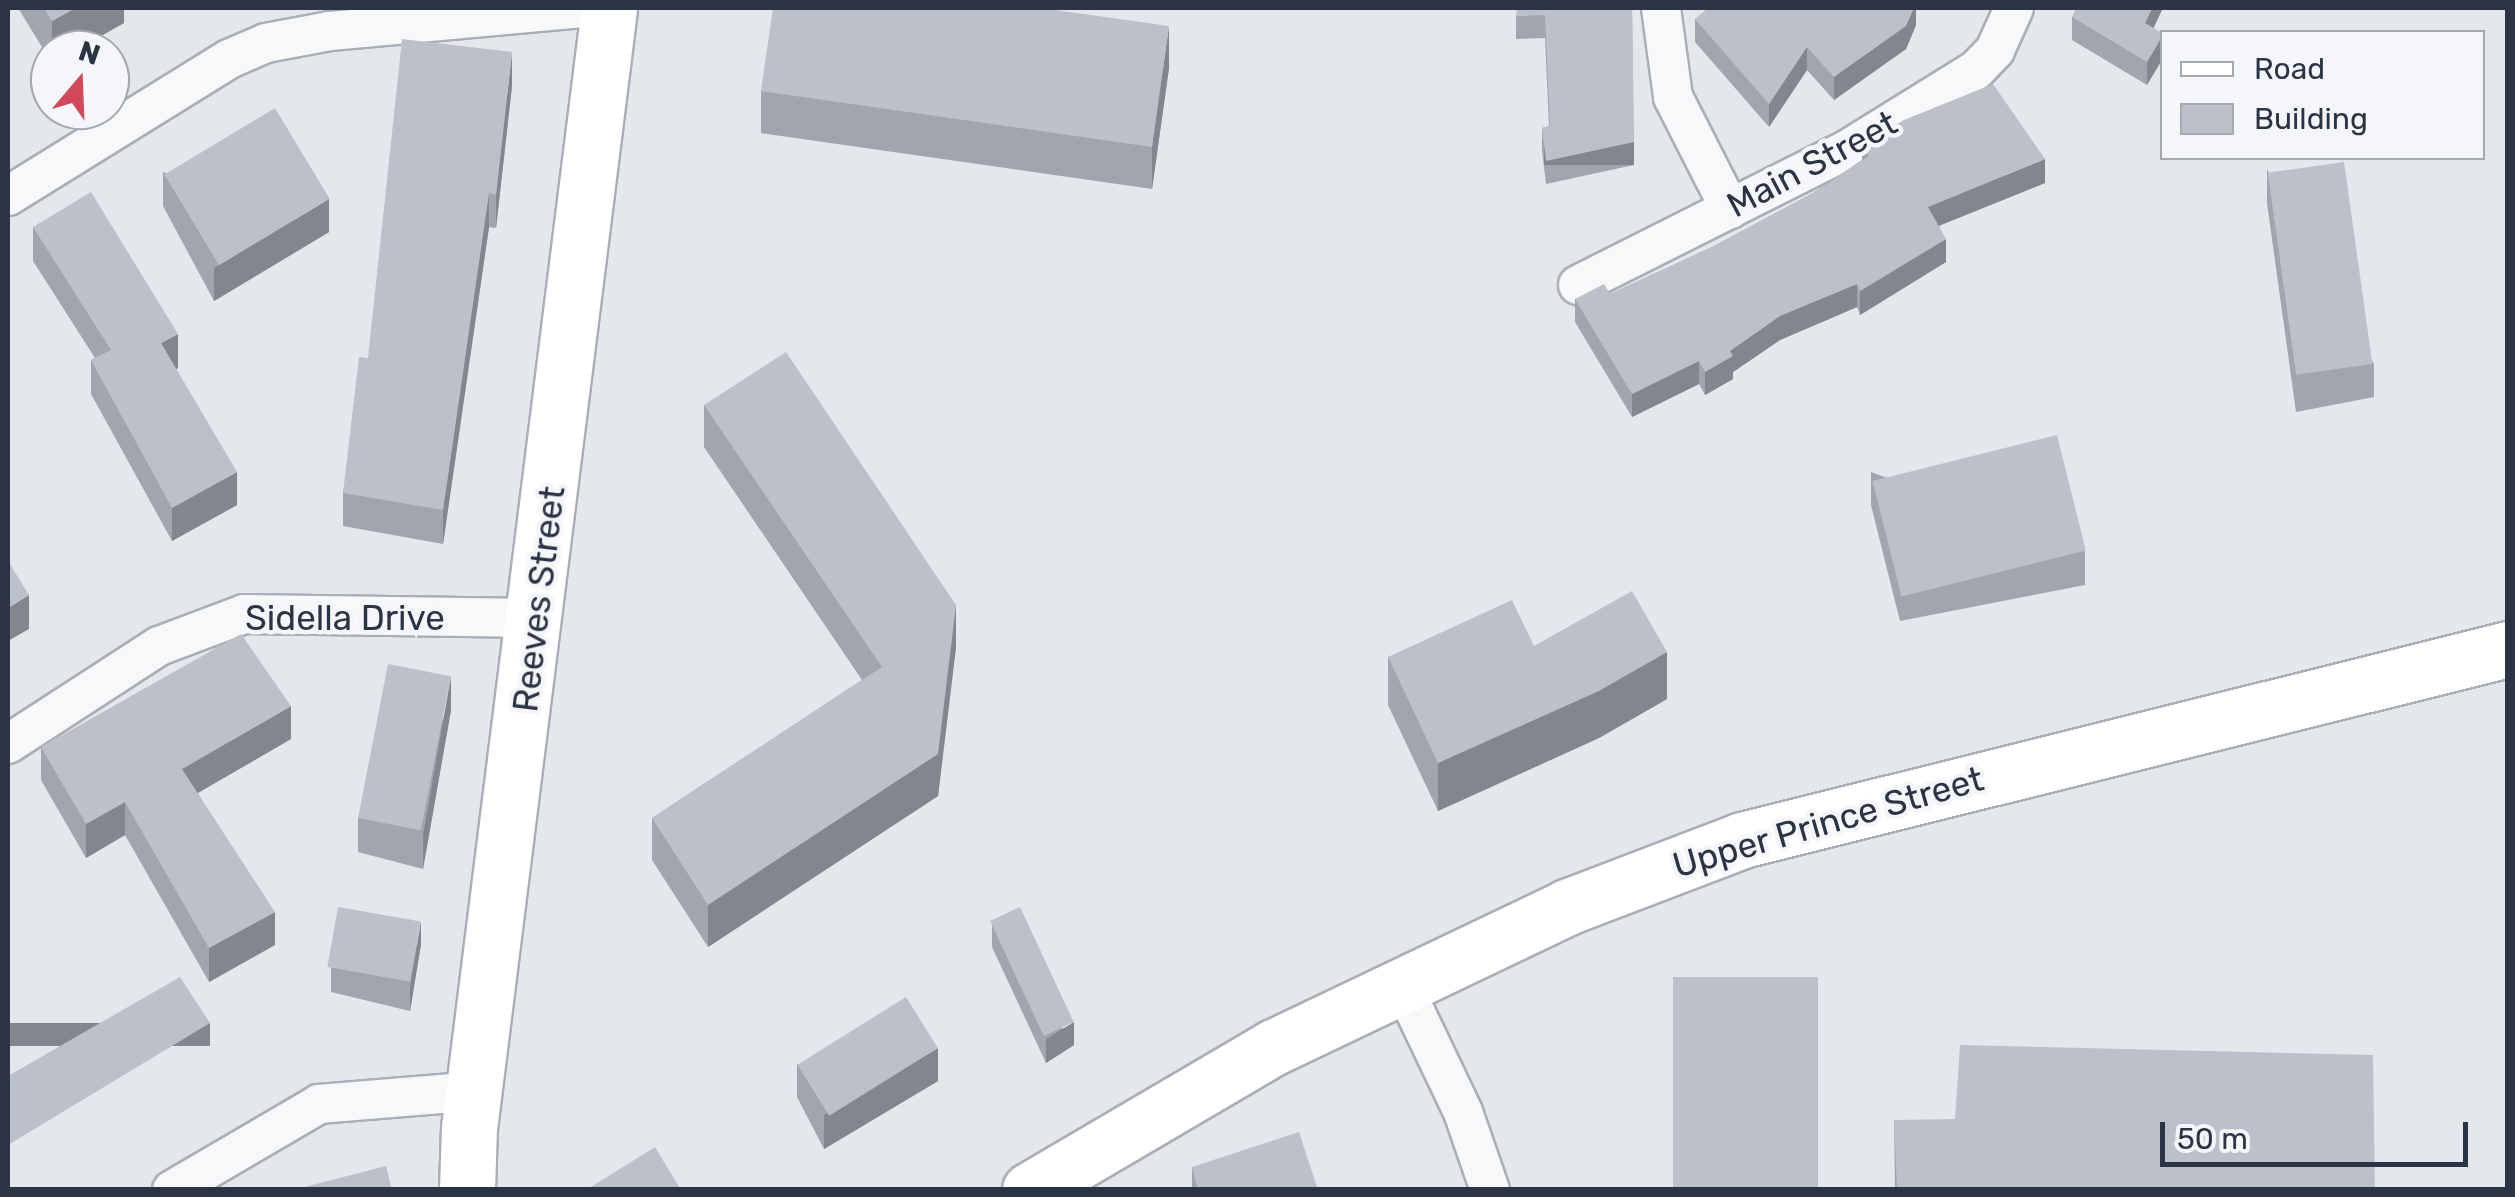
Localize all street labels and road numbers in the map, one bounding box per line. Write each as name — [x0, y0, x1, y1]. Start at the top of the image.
street label: Main Street — [1720, 102, 1904, 226]
street label: Reeves Street — [504, 484, 574, 714]
street label: Sidella Drive — [245, 597, 445, 639]
street label: Upper Prince Street — [1668, 757, 1988, 887]

